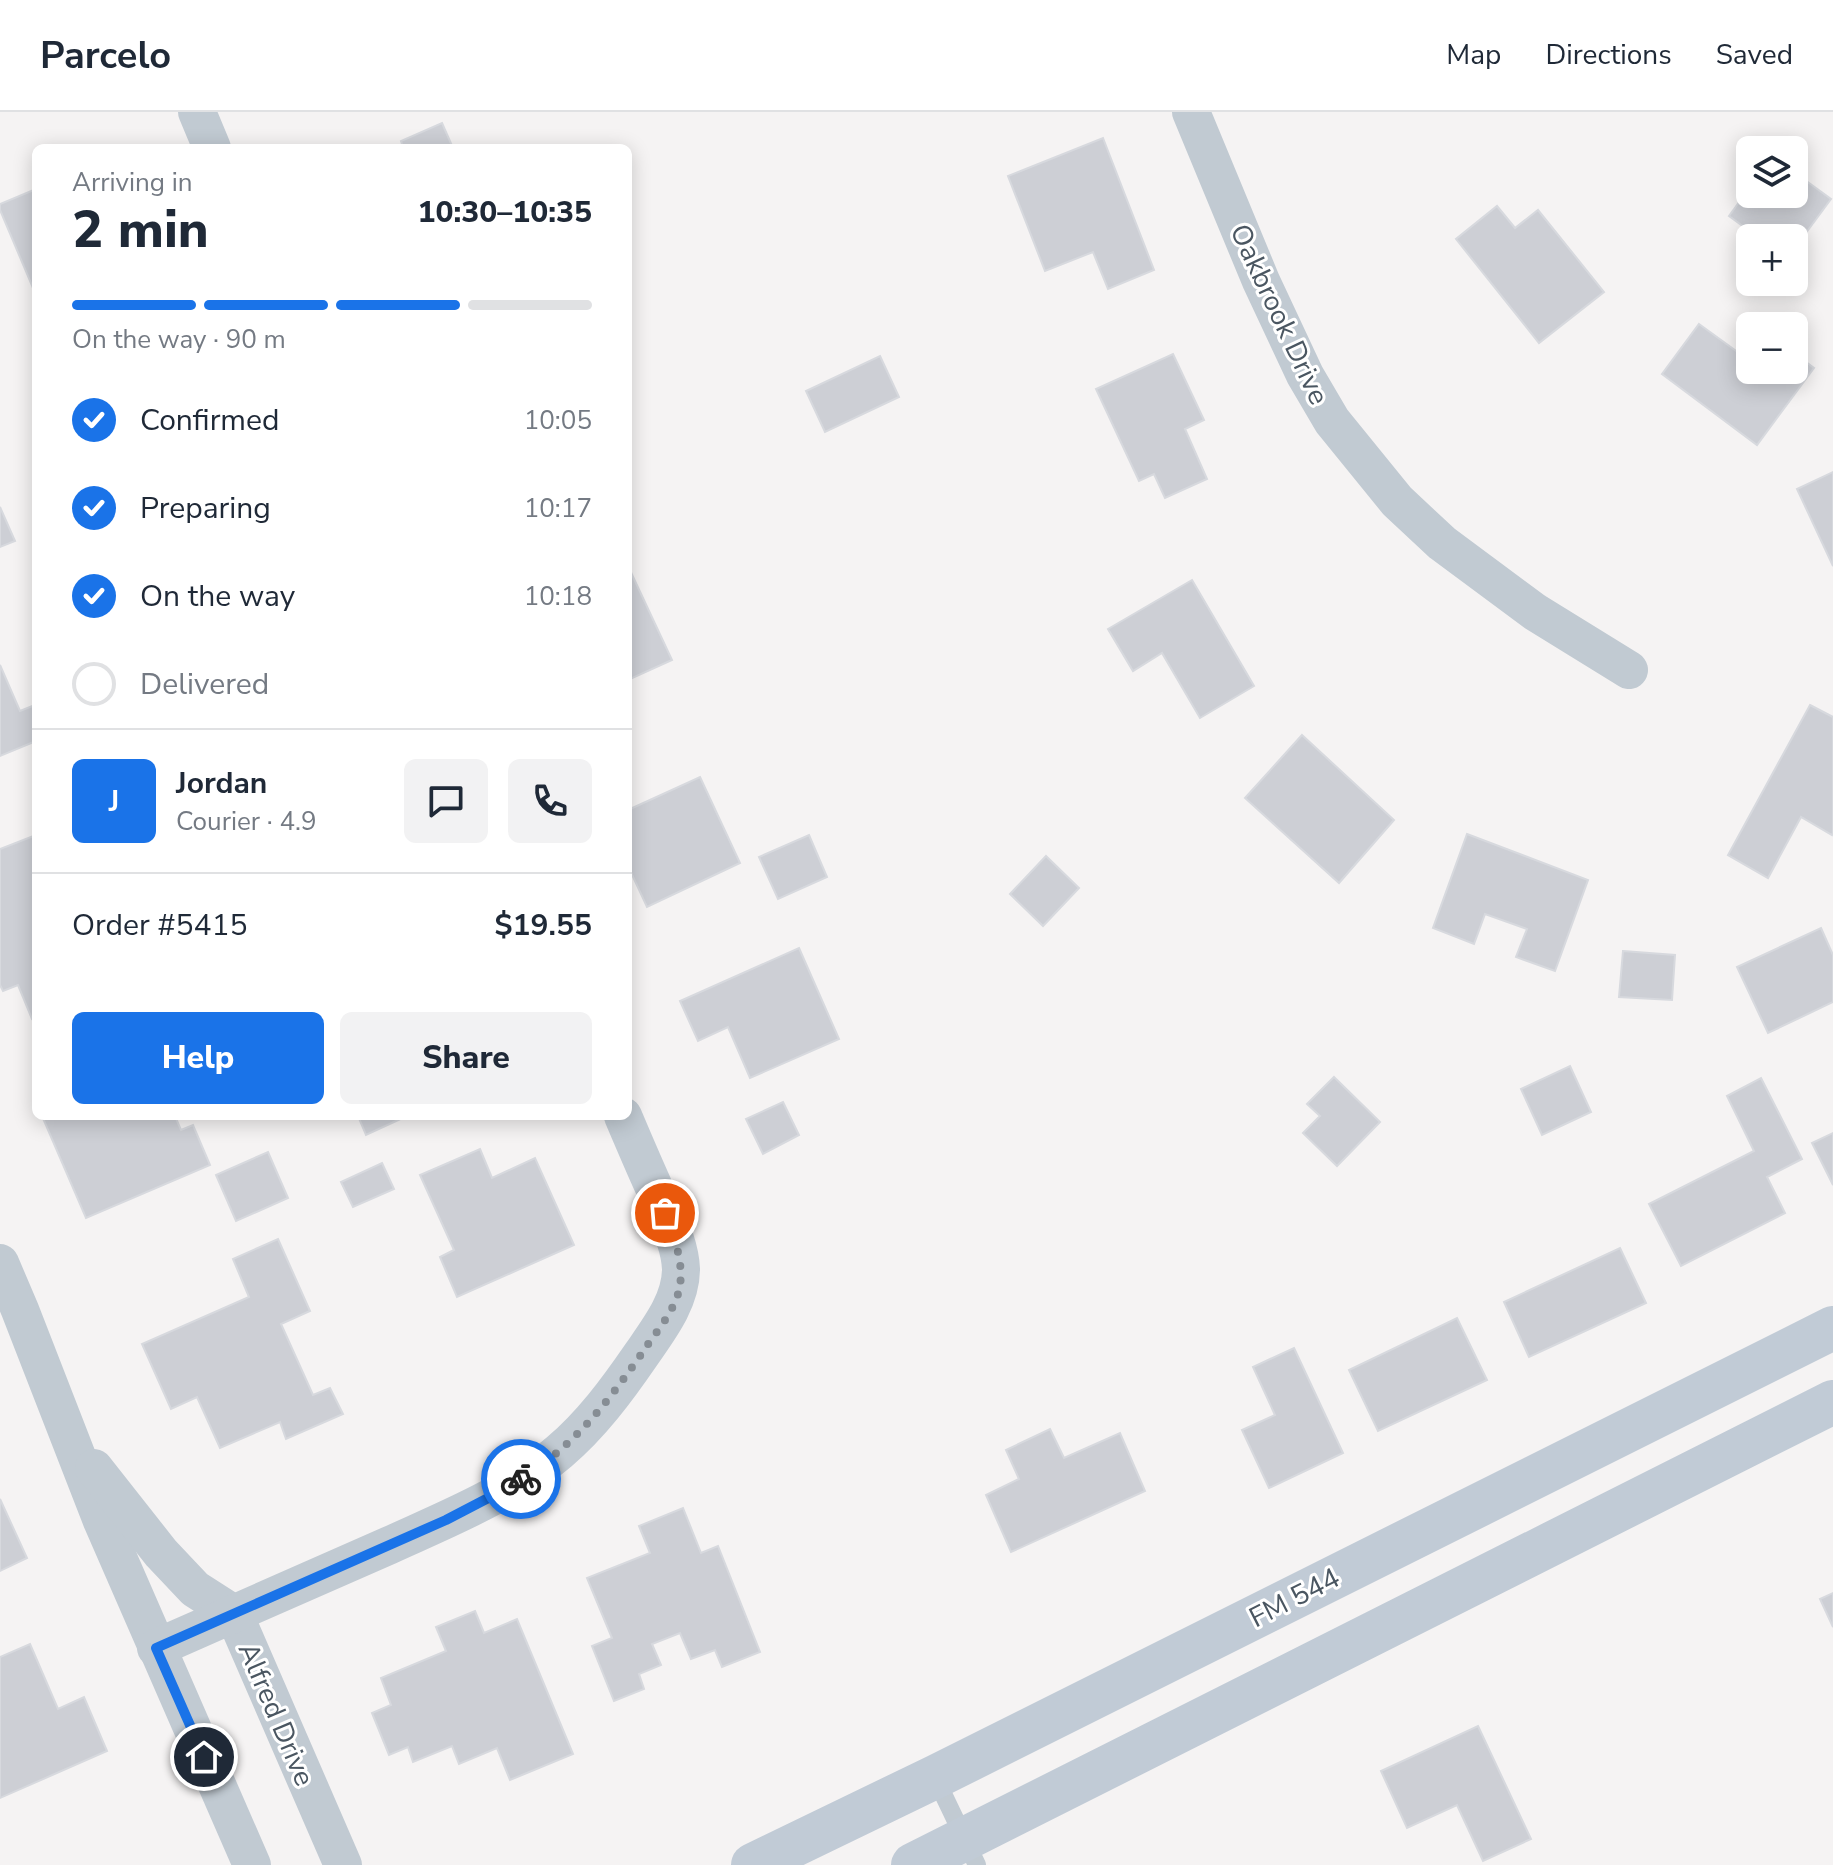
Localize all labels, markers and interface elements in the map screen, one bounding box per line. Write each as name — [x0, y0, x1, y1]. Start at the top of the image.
text: Parcelo — [40, 30, 171, 81]
text: Map — [1446, 36, 1501, 74]
text: Directions — [1545, 36, 1672, 74]
text: Saved — [1716, 36, 1793, 74]
map controls — [1736, 136, 1808, 384]
button: layers — [1736, 136, 1808, 208]
text: Arriving in — [72, 165, 193, 200]
text: 10:30–10:35 — [417, 192, 592, 233]
text: 2 min — [72, 194, 209, 265]
street label: Oakbrook Drive — [1221, 218, 1338, 411]
button: + — [1736, 224, 1808, 296]
button: − — [1736, 312, 1808, 384]
text: On the way · 90 m — [72, 322, 286, 357]
icon: check — [72, 398, 116, 442]
text: Confirmed — [140, 400, 280, 441]
text: 10:05 — [524, 403, 592, 438]
icon: check — [72, 486, 116, 530]
text: Preparing — [140, 488, 271, 529]
text: 10:17 — [524, 491, 592, 526]
icon: check — [72, 574, 116, 618]
text: On the way — [140, 576, 295, 617]
text: 10:18 — [524, 579, 592, 614]
text: Delivered — [140, 664, 269, 705]
button: chat — [404, 759, 488, 843]
button: phone — [508, 759, 592, 843]
text: Jordan — [176, 763, 267, 804]
text: J — [109, 781, 119, 822]
text: Courier · 4.9 — [176, 804, 317, 839]
text: Order #5415 — [72, 905, 247, 946]
text: $19.55 — [495, 905, 592, 946]
button: Help — [72, 1012, 324, 1104]
button: Share — [340, 1012, 592, 1104]
pin — [631, 1179, 699, 1247]
icon: bag — [643, 1191, 687, 1235]
courier — [481, 1439, 561, 1519]
icon: bike — [499, 1457, 543, 1501]
street label: FM 544 — [1243, 1559, 1346, 1637]
street label: Alfred Drive — [229, 1637, 323, 1792]
pin — [170, 1723, 238, 1791]
icon: home — [182, 1735, 226, 1779]

